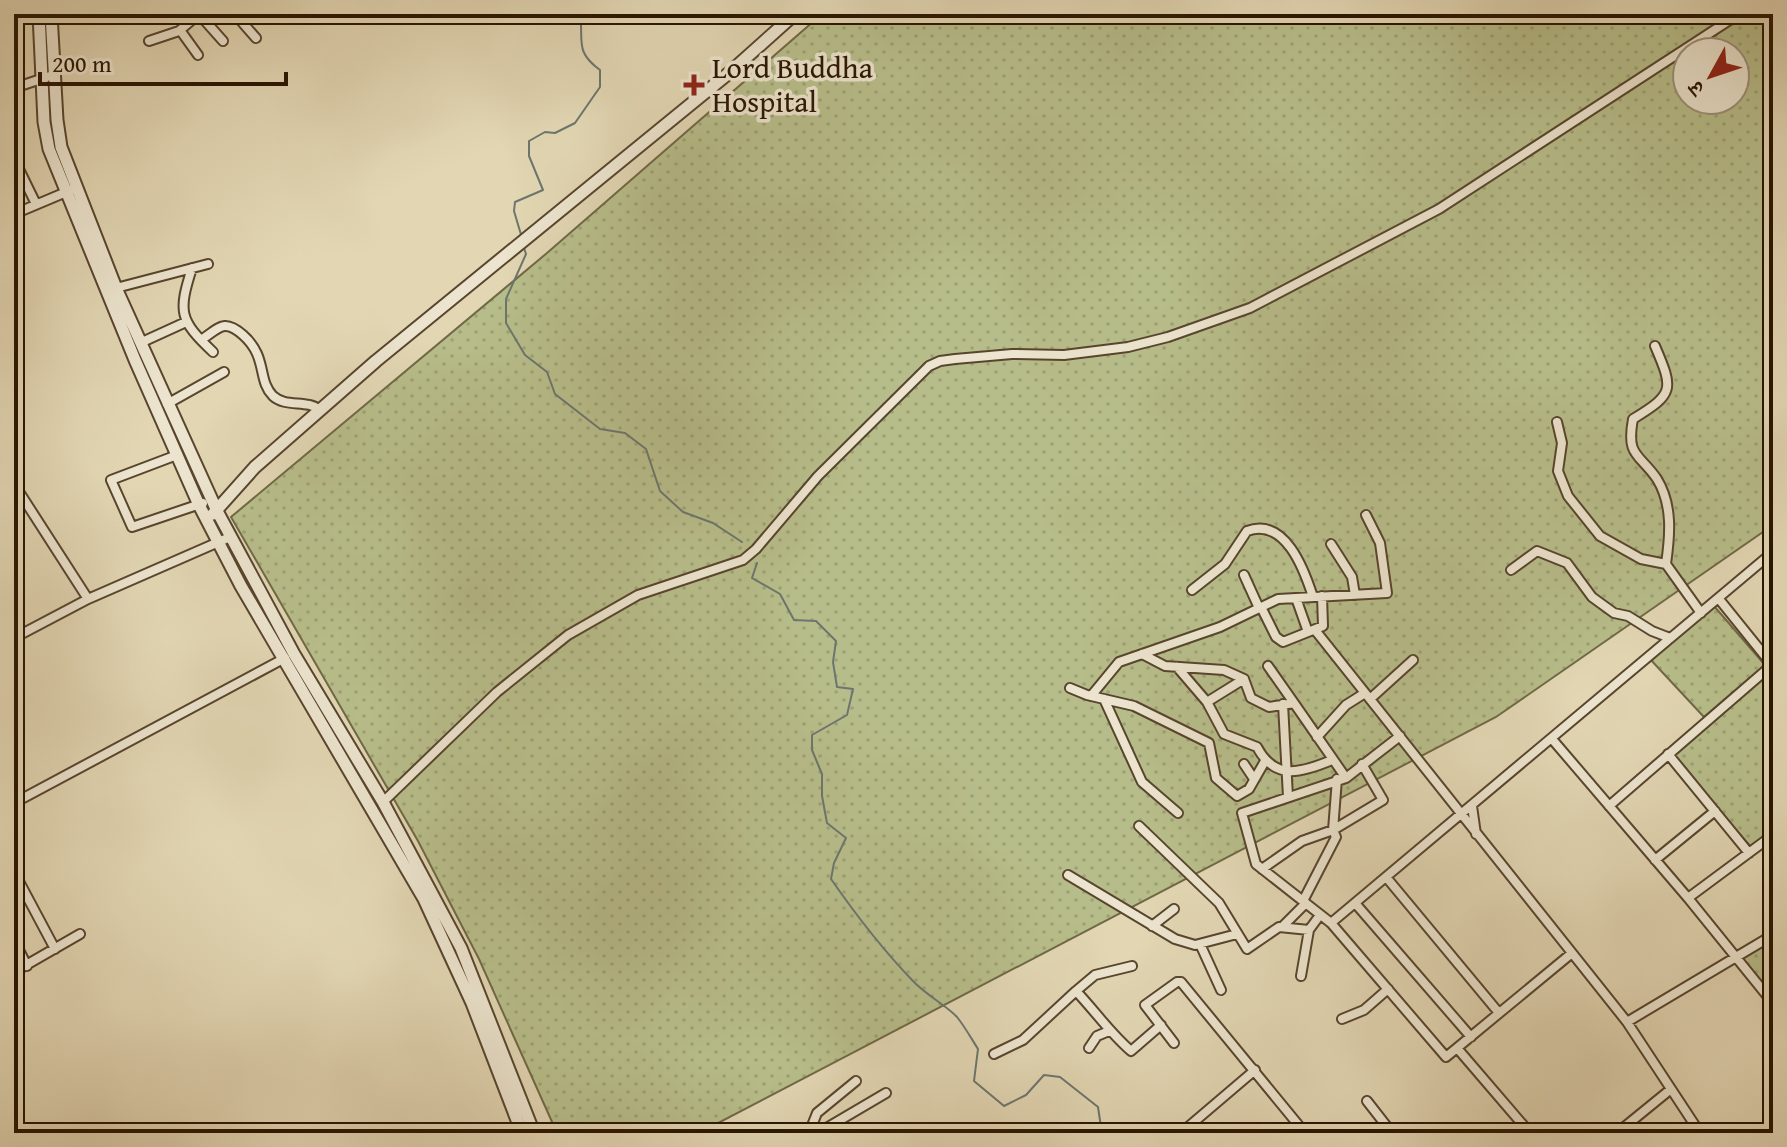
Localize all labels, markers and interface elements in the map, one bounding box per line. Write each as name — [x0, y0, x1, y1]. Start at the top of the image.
scale bar — [40, 36, 286, 86]
north arrow — [1671, 36, 1751, 116]
place label: Lord Buddha Hospital — [712, 45, 873, 123]
text: 200 m — [52, 46, 112, 81]
text: उ — [1679, 73, 1713, 105]
marker: Lord Buddha Hospital — [683, 74, 705, 96]

